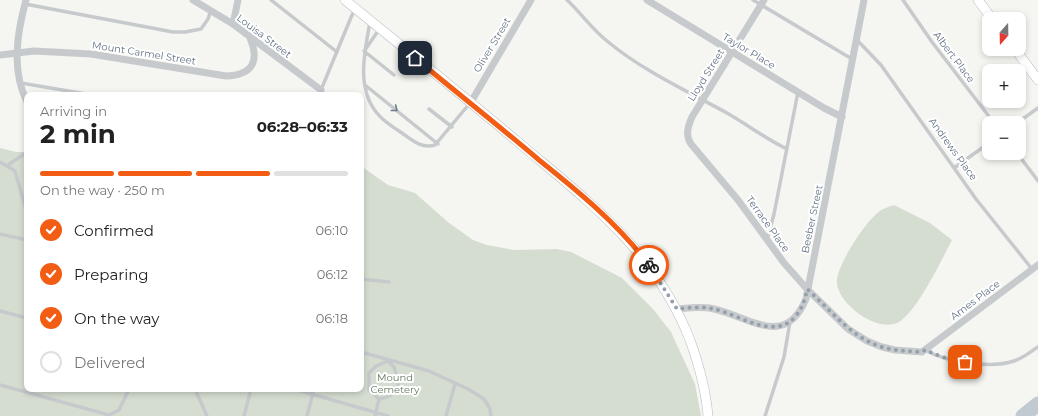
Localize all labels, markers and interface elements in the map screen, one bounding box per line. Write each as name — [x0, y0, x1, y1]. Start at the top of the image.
street label: Louisa Street — [234, 11, 294, 61]
north arrow — [982, 12, 1026, 56]
map controls — [982, 12, 1026, 160]
street label: Oliver Street — [470, 15, 514, 75]
street label: Albert Place — [930, 29, 978, 85]
street label: Taylor Place — [720, 30, 778, 72]
street label: Mount Carmel Street — [91, 38, 197, 68]
pin — [398, 41, 432, 75]
street label: Lloyd Street — [685, 46, 727, 104]
icon: home — [404, 47, 426, 69]
button: + — [982, 64, 1026, 108]
text: Arriving in — [40, 103, 107, 119]
one-way arrow — [390, 104, 397, 111]
street label: Andrews Place — [926, 115, 980, 183]
button: − — [982, 116, 1026, 160]
text: 06:28–06:33 — [257, 117, 348, 136]
text: 2 min — [40, 118, 116, 150]
text: On the way · 250 m — [40, 182, 165, 198]
street label: Beeber Street — [798, 184, 826, 254]
street label: Terrace Place — [743, 193, 793, 255]
icon: check — [40, 219, 62, 241]
text: Confirmed — [74, 221, 154, 240]
text: 06:10 — [315, 222, 348, 238]
courier — [629, 245, 669, 285]
icon: bike — [638, 254, 660, 276]
icon: check — [40, 263, 62, 285]
text: Preparing — [74, 265, 149, 284]
text: 06:12 — [317, 266, 348, 282]
street label: Ames Place — [948, 277, 1002, 323]
icon: check — [40, 307, 62, 329]
text: On the way — [74, 309, 159, 328]
text: 06:18 — [316, 310, 348, 326]
pin — [948, 345, 982, 379]
icon: bag — [954, 351, 976, 373]
text: Delivered — [74, 353, 146, 372]
park label: Mound Cemetery — [371, 371, 420, 396]

